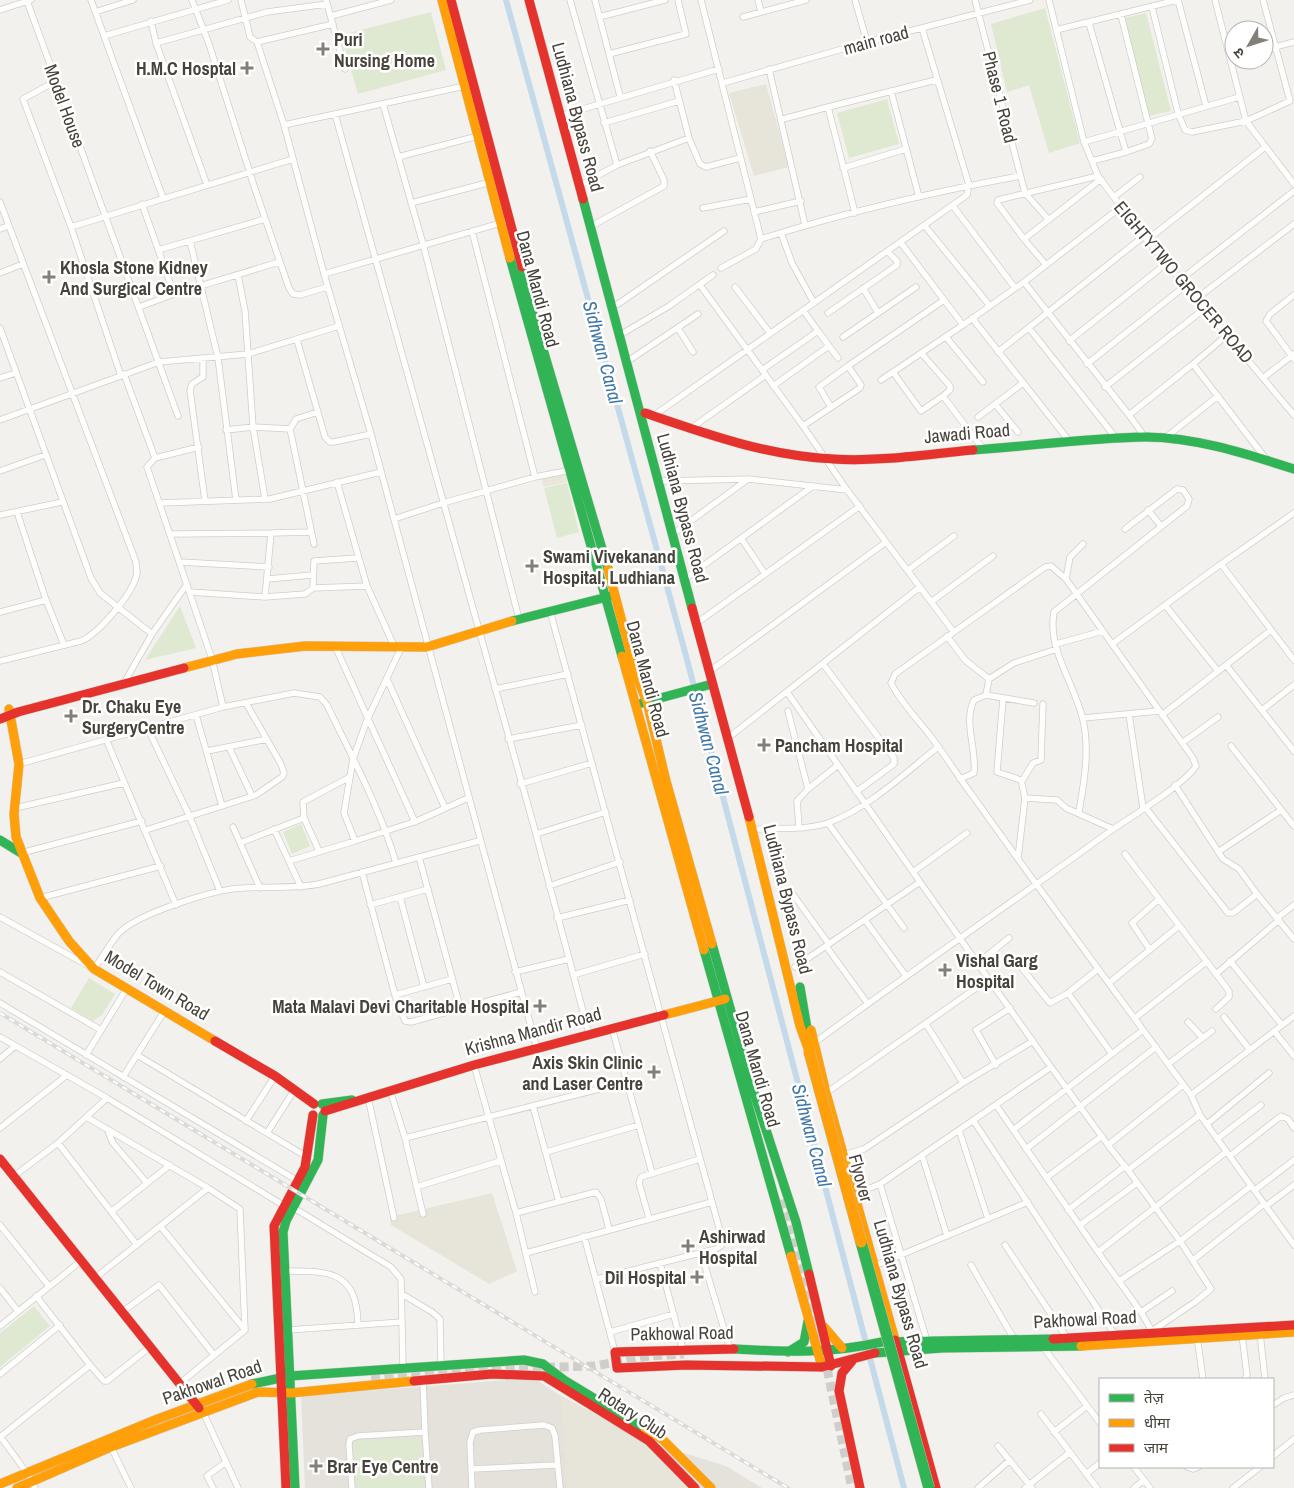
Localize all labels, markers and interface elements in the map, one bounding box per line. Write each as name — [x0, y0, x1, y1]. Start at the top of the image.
street label: main road — [841, 19, 911, 61]
north arrow — [1224, 20, 1274, 70]
place label: Puri Nursing Home — [334, 27, 435, 73]
street label: Ludhiana Bypass Road — [546, 40, 610, 194]
marker: Puri Nursing Home — [316, 42, 330, 56]
text: उ — [1229, 44, 1248, 62]
street label: Phase 1 Road — [977, 49, 1023, 145]
place label: H.M.C Hosptal — [136, 56, 236, 81]
street label: Model House — [38, 61, 92, 151]
marker: H.M.C Hosptal — [240, 61, 254, 75]
street label: EIGHTYTWO GROCER ROAD — [1109, 195, 1259, 369]
street label: Dana Mandi Road — [510, 228, 566, 350]
place label: Khosla Stone Kidney And Surgical Centre — [60, 255, 208, 301]
marker: Khosla Stone Kidney And Surgical Centre — [42, 270, 56, 284]
water label: Sidhwan Canal — [577, 298, 629, 407]
street label: Jawadi Road — [923, 417, 1011, 449]
street label: Ludhiana Bypass Road — [651, 431, 715, 585]
place label: Swami Vivekanand Hospital, Ludhiana — [543, 544, 676, 590]
marker: Swami Vivekanand Hospital, Ludhiana — [525, 559, 539, 573]
street label: Dana Mandi Road — [620, 618, 676, 740]
water label: Sidhwan Canal — [683, 689, 735, 798]
place label: Dr. Chaku Eye SurgeryCentre — [82, 694, 185, 740]
marker: Dr. Chaku Eye SurgeryCentre — [64, 709, 78, 723]
place label: Pancham Hospital — [775, 733, 903, 758]
marker: Pancham Hospital — [757, 738, 771, 752]
street label: Ludhiana Bypass Road — [757, 822, 819, 976]
street label: Model Town Road — [100, 944, 214, 1026]
place label: Vishal Garg Hospital — [956, 948, 1038, 994]
marker: Vishal Garg Hospital — [938, 963, 952, 977]
place label: Mata Malavi Devi Charitable Hospital — [272, 994, 529, 1019]
marker: Mata Malavi Devi Charitable Hospital — [533, 999, 547, 1013]
street label: Krishna Mandir Road — [462, 1001, 604, 1061]
street label: Dana Mandi Road — [729, 1008, 787, 1130]
place label: Axis Skin Clinic and Laser Centre — [522, 1050, 643, 1096]
marker: Axis Skin Clinic and Laser Centre — [647, 1065, 661, 1079]
water label: Sidhwan Canal — [786, 1081, 838, 1190]
street label: Flyover — [843, 1151, 879, 1205]
street label: Ludhiana Bypass Road — [868, 1217, 934, 1371]
place label: Ashirwad Hospital — [699, 1224, 765, 1270]
marker: Ashirwad Hospital — [681, 1239, 695, 1253]
place label: Dil Hospital — [605, 1265, 686, 1290]
marker: Dil Hospital — [690, 1270, 704, 1284]
street label: Pakhowal Road — [1033, 1304, 1137, 1334]
street label: Pakhowal Road — [630, 1320, 734, 1346]
street label: Pakhowal Road — [159, 1353, 265, 1411]
legend — [1099, 1378, 1274, 1468]
street label: Rotary Club — [594, 1381, 672, 1445]
text: तेज़ — [1144, 1387, 1165, 1408]
text: धीमा — [1144, 1412, 1171, 1433]
text: जाम — [1144, 1437, 1169, 1458]
place label: Brar Eye Centre — [327, 1454, 439, 1479]
marker: Brar Eye Centre — [309, 1459, 323, 1473]

